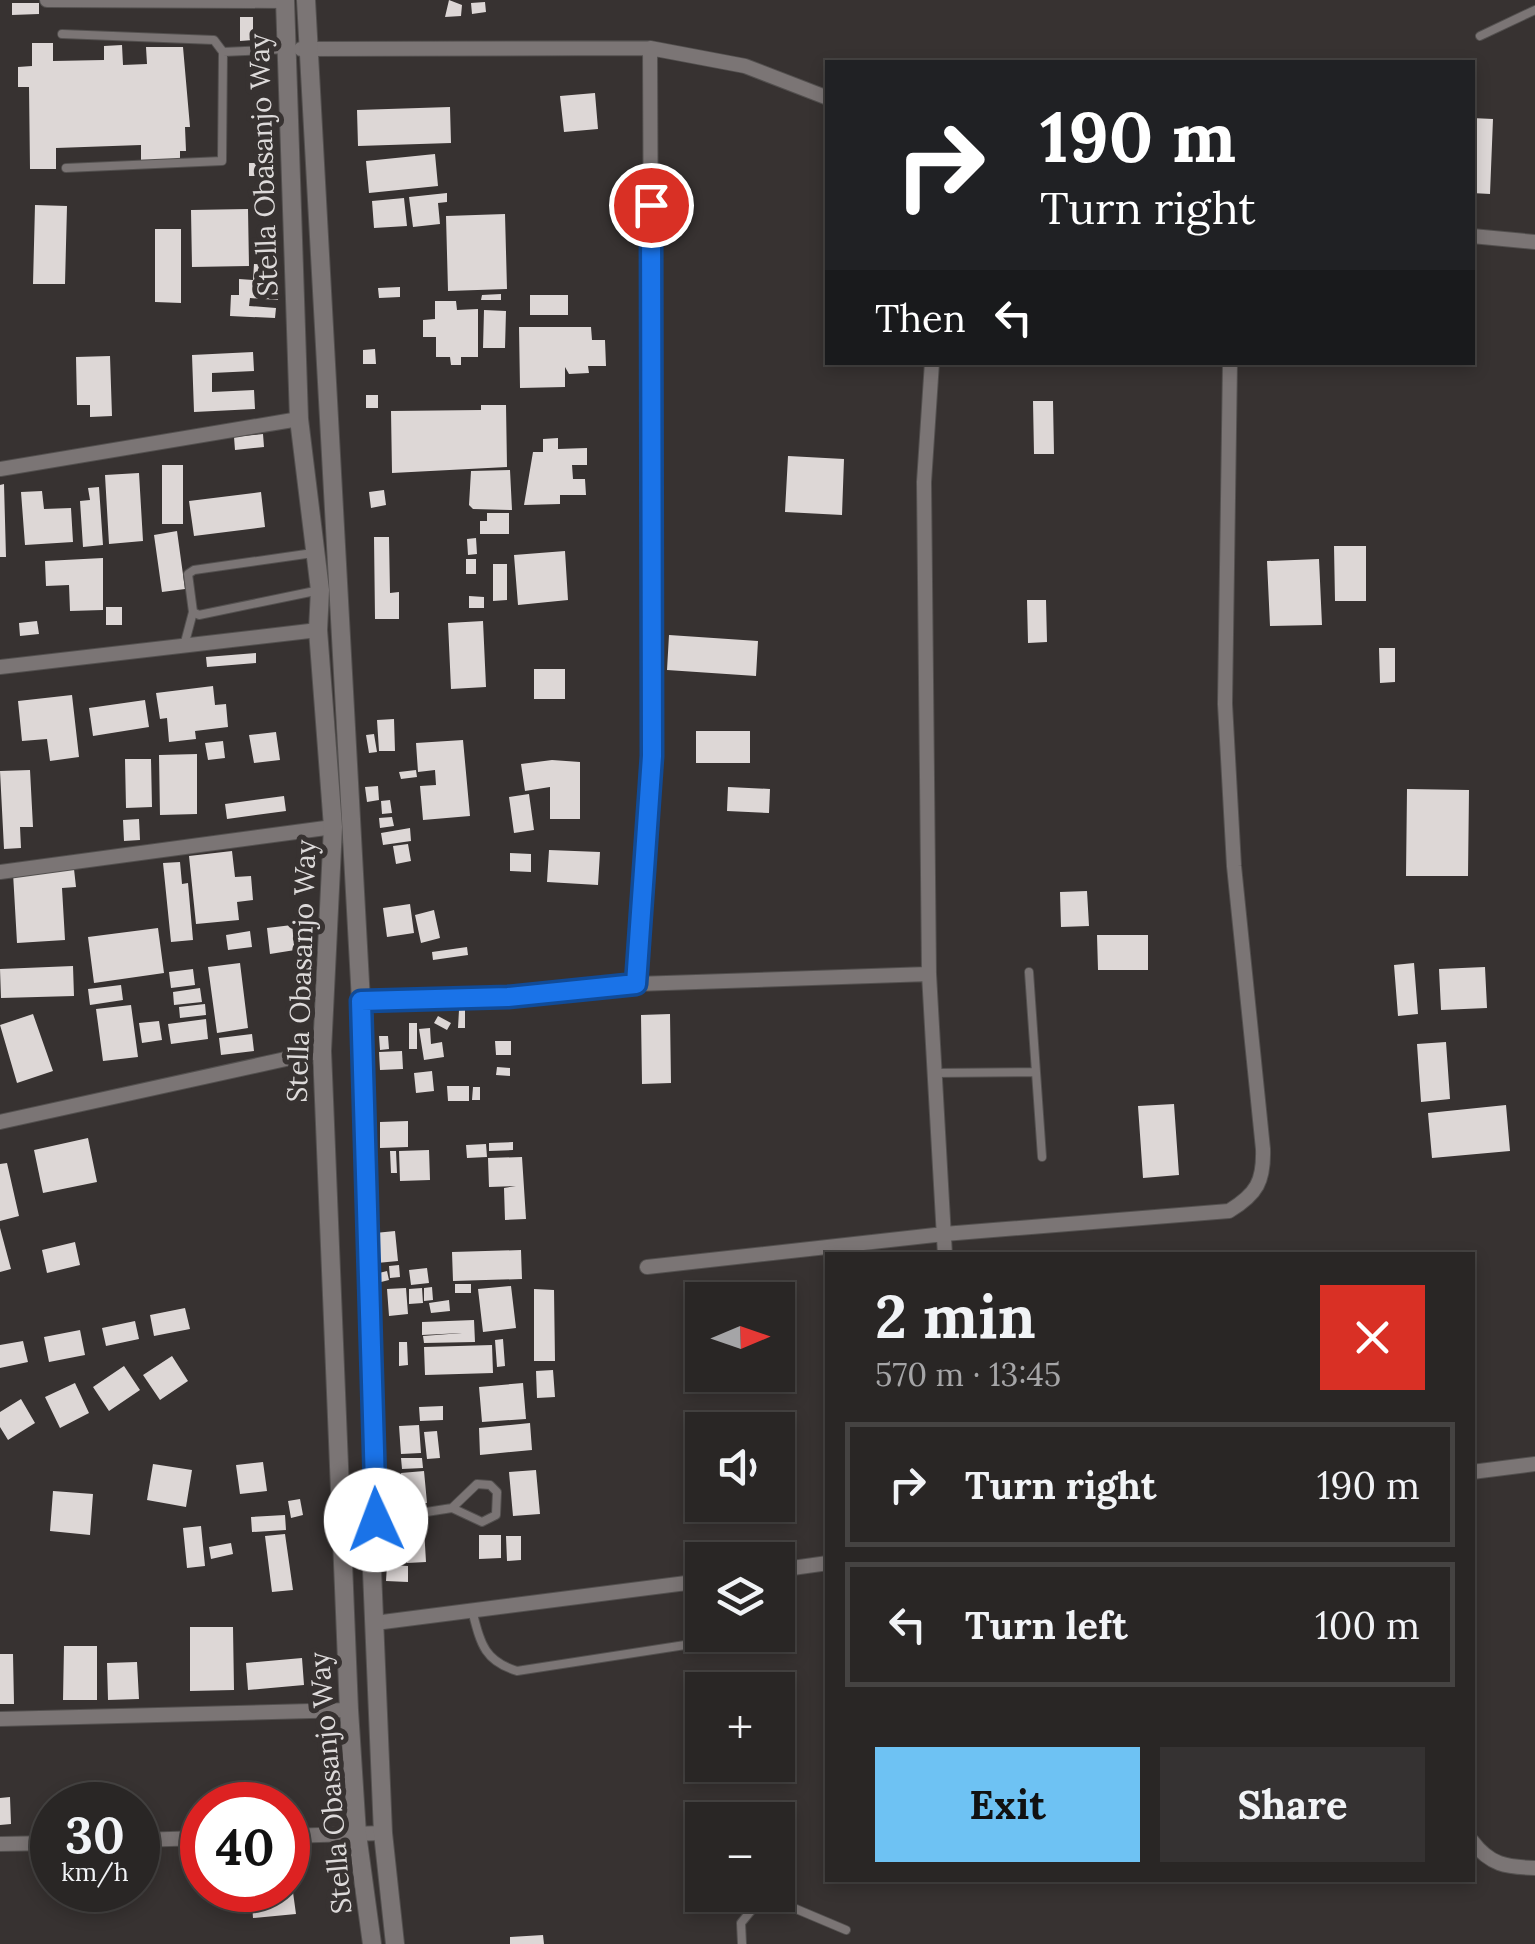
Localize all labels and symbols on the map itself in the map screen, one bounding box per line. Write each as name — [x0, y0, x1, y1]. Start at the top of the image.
street label: Stella Obasanjo Way — [240, 33, 286, 297]
pin — [609, 163, 694, 248]
street label: Stella Obasanjo Way — [278, 839, 324, 1103]
north arrow — [685, 1282, 795, 1392]
position arrow — [324, 1468, 428, 1572]
street label: Stella Obasanjo Way — [301, 1650, 359, 1915]
speed limit sign: 40 — [180, 1782, 310, 1912]

